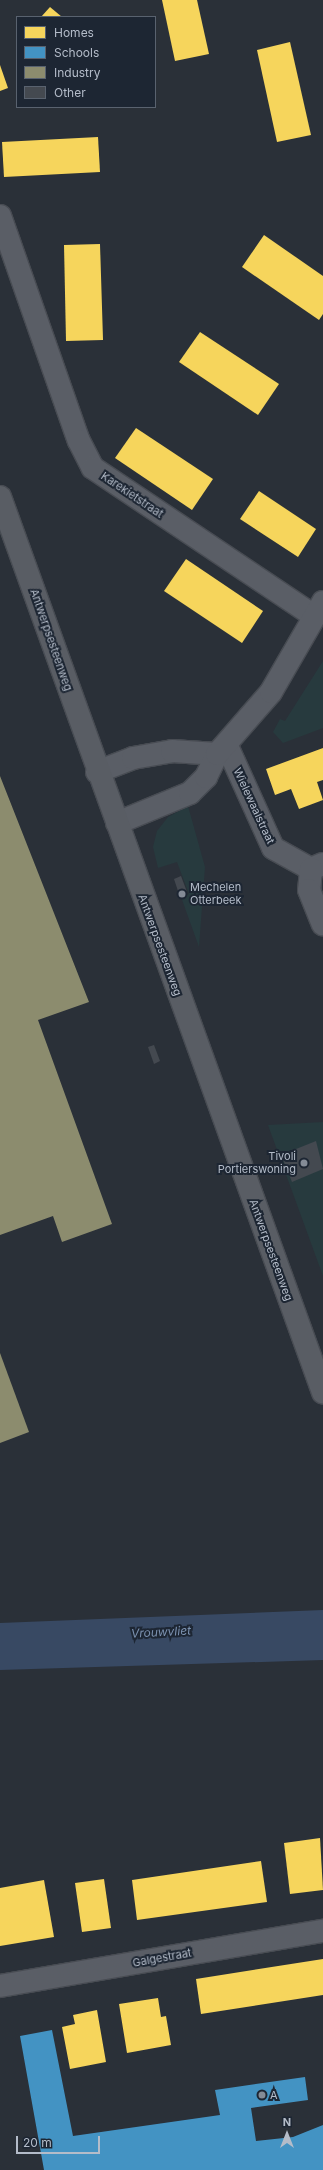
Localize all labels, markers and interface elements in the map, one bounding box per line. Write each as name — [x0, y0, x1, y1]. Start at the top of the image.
legend — [16, 16, 156, 108]
text: Homes — [54, 25, 94, 40]
text: Schools — [54, 45, 99, 60]
text: Industry — [54, 65, 100, 80]
text: Other — [54, 85, 86, 100]
street label: Karekietstraat — [98, 469, 166, 521]
street label: Antwerpsesteenweg — [27, 587, 75, 693]
street label: Wielewaalstraat — [231, 766, 277, 846]
place label: Mechelen Otterbeek — [190, 881, 242, 907]
marker: Mechelen Otterbeek — [177, 889, 187, 899]
street label: Antwerpsesteenweg — [136, 893, 184, 997]
place label: Tivoli Portierswoning — [218, 1150, 296, 1176]
marker: Tivoli Portierswoning — [299, 1158, 309, 1168]
street label: Antwerpsesteenweg — [247, 1198, 295, 1302]
water label: Vrouwvliet — [131, 1623, 191, 1641]
street label: Galgestraat — [131, 1946, 193, 1970]
place label: A — [270, 2088, 278, 2102]
marker: A — [257, 2090, 267, 2100]
north arrow — [267, 2114, 307, 2154]
text: N — [283, 2115, 291, 2129]
scale bar — [18, 2128, 102, 2154]
text: 20 m — [23, 2135, 52, 2150]

